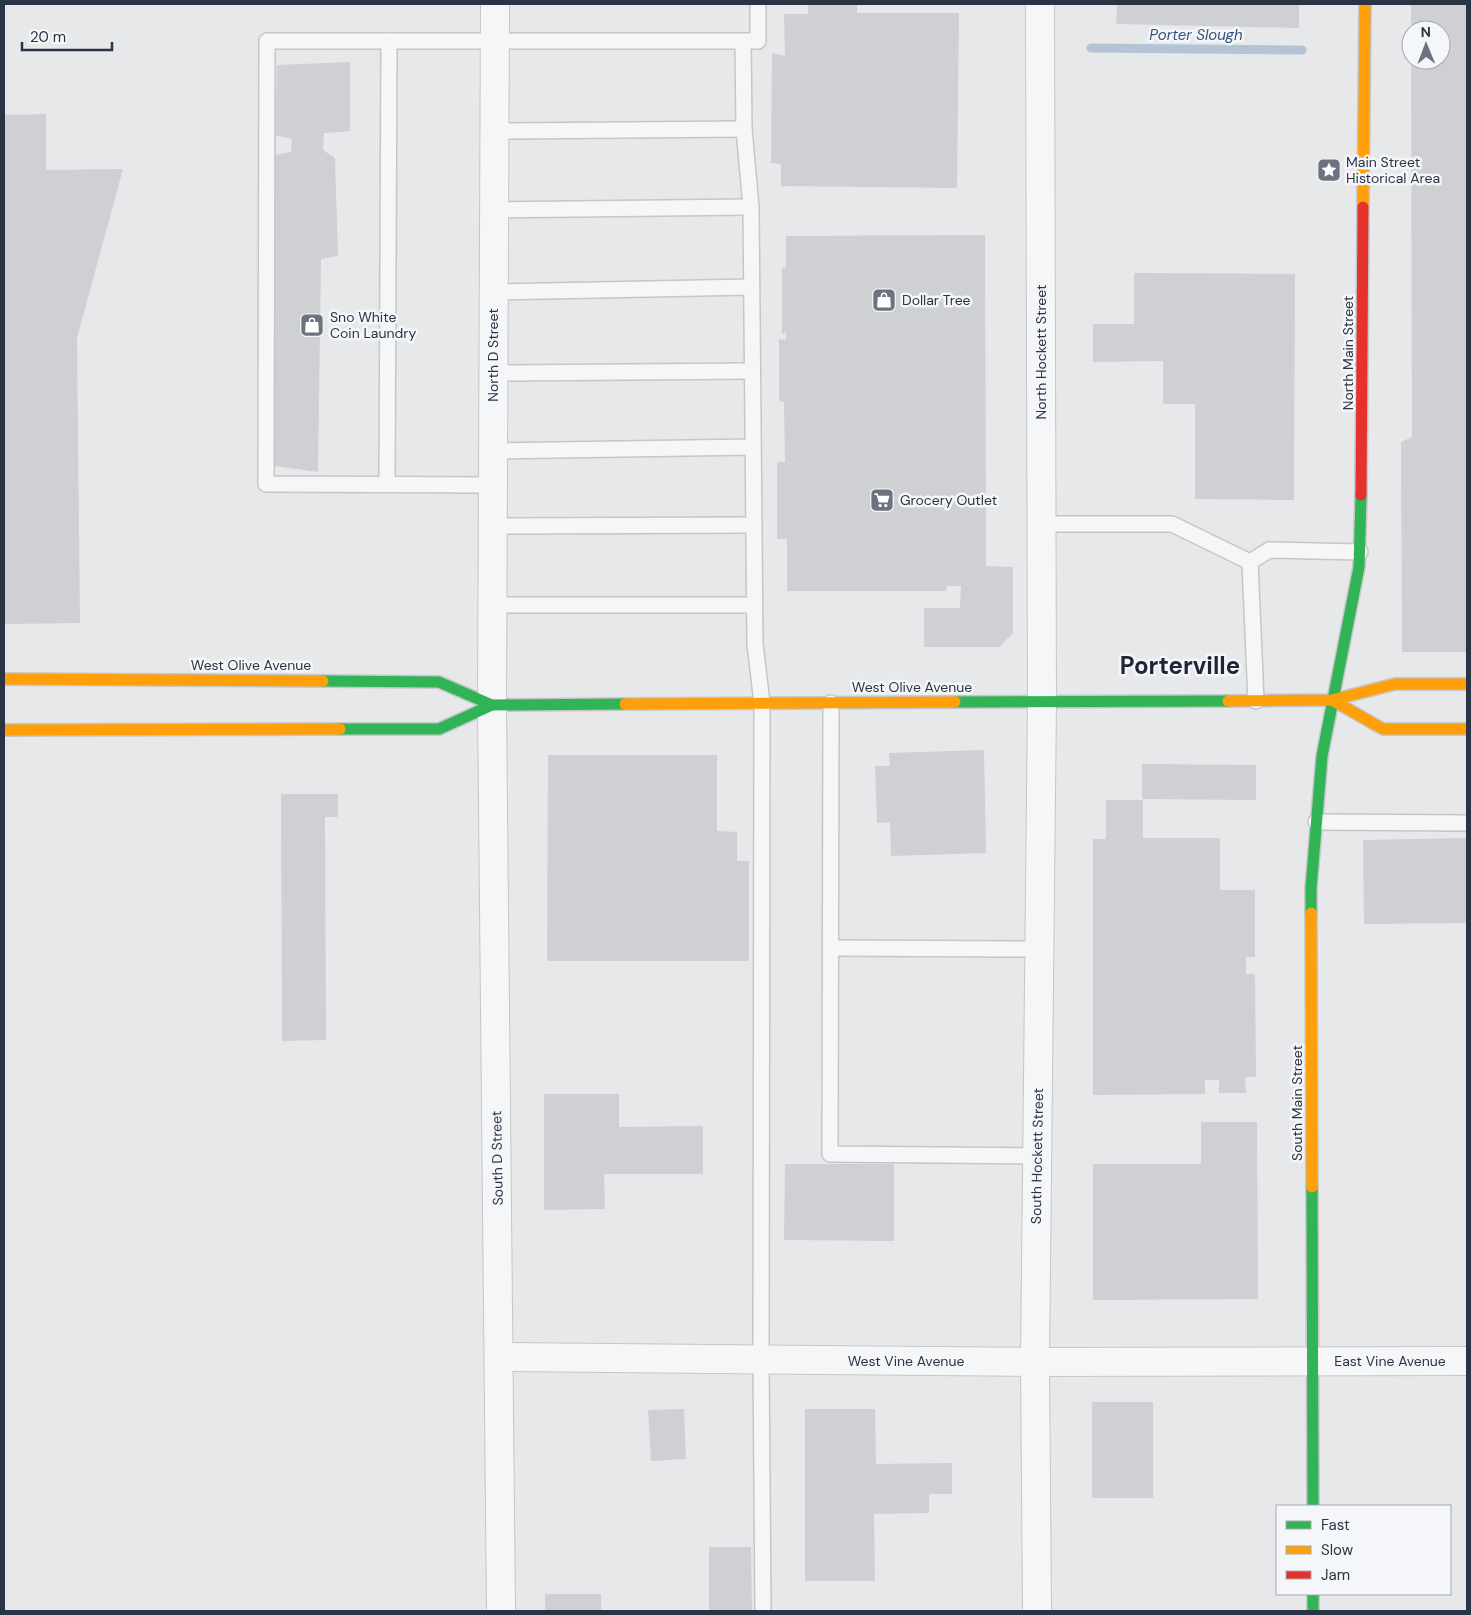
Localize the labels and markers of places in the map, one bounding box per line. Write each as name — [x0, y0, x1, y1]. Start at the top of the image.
place label: Main Street Historical Area — [1346, 153, 1440, 187]
place icon: Main Street Historical Area — [1316, 157, 1342, 183]
shop icon: Dollar Tree — [871, 287, 897, 313]
place label: Dollar Tree — [902, 291, 971, 309]
place label: Sno White Coin Laundry — [330, 308, 416, 342]
shop icon: Sno White Coin Laundry — [299, 312, 325, 338]
supermarket icon: Grocery Outlet — [869, 487, 895, 513]
place label: Grocery Outlet — [900, 491, 997, 509]

